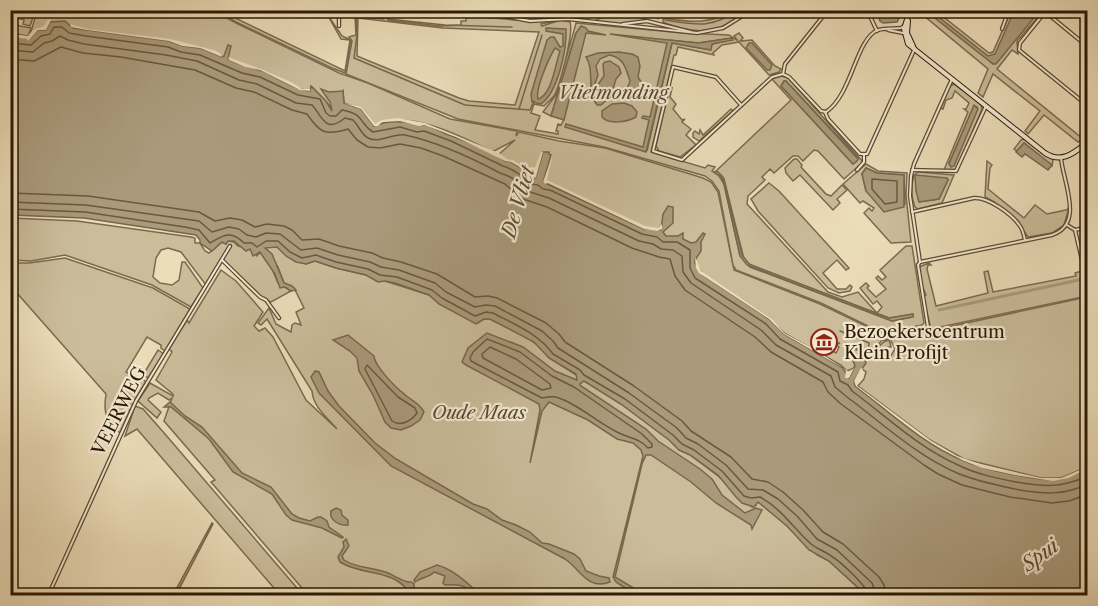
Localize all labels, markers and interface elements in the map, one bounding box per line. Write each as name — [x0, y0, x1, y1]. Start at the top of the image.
park label: Vlietmonding — [558, 82, 670, 104]
water label: De Vliet — [496, 162, 540, 243]
place label: Bezoekerscentrum Klein Profijt — [844, 321, 1005, 364]
museum icon: Bezoekerscentrum Klein Profijt — [809, 327, 839, 357]
street label: VEERWEG — [87, 362, 151, 460]
park label: Oude Maas — [432, 402, 526, 424]
water label: Spui — [1016, 533, 1065, 577]

